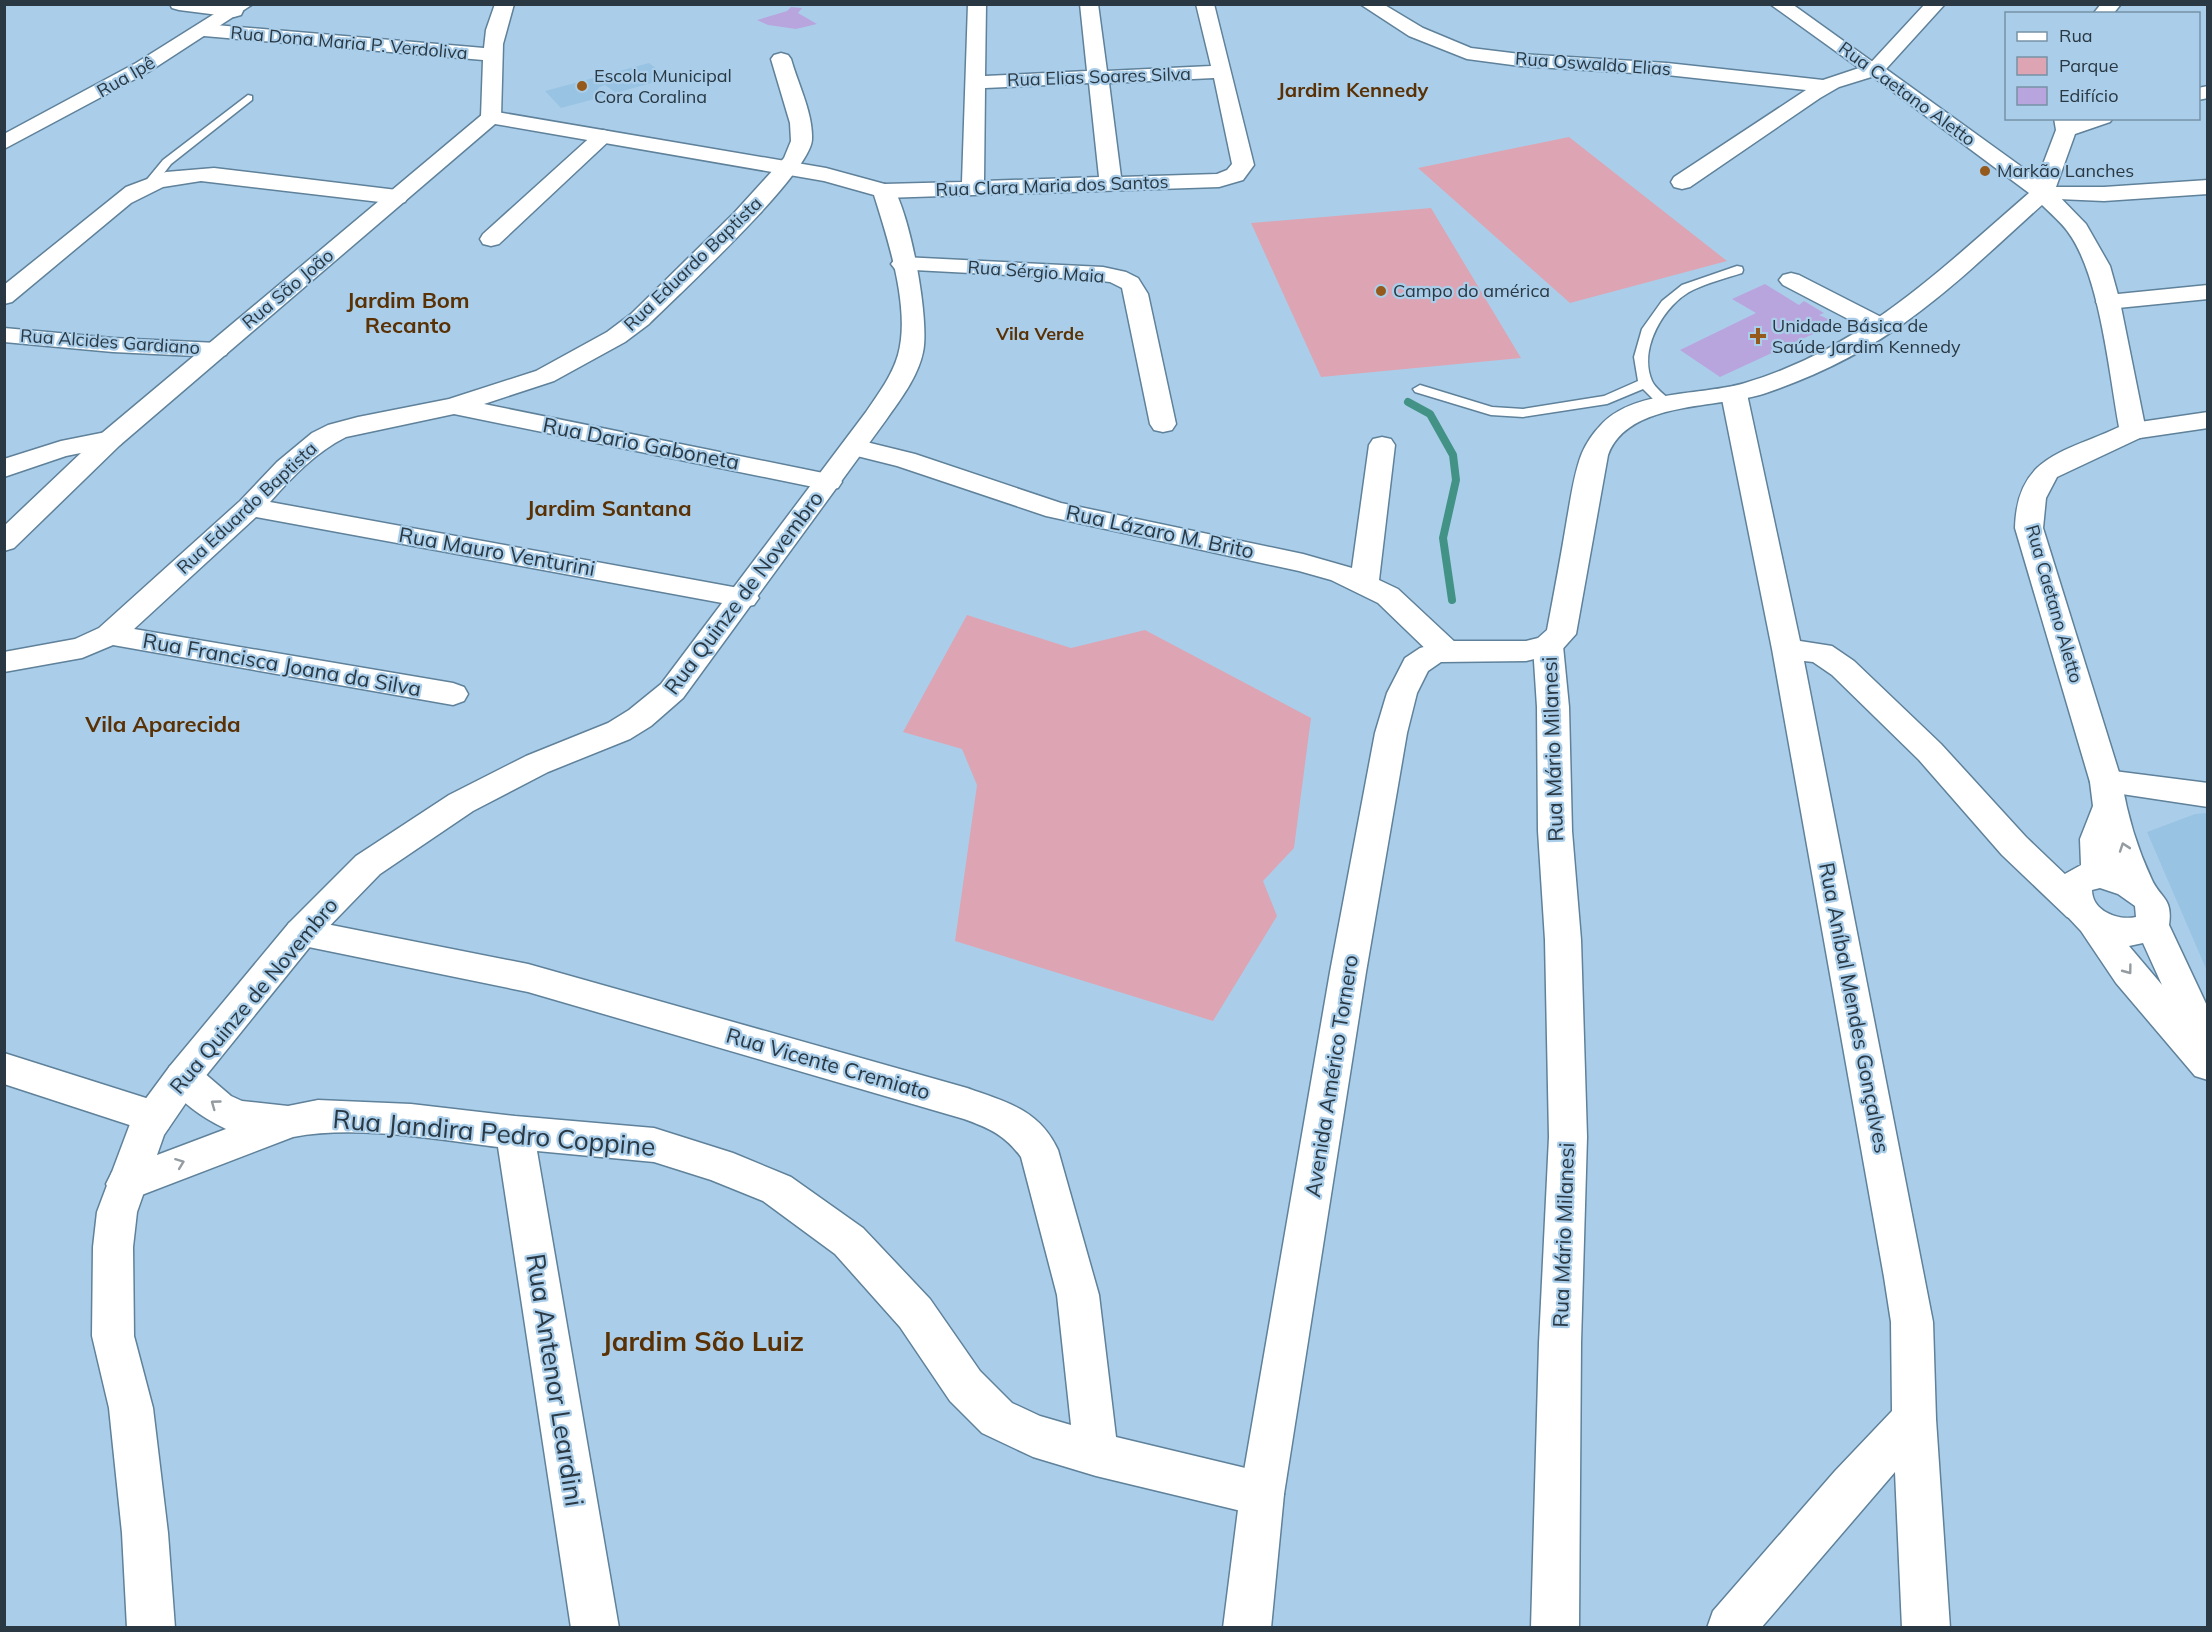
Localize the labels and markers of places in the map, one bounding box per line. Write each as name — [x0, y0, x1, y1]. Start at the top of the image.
place label: Escola Municipal Cora Coralina — [594, 64, 732, 108]
marker: Escola Municipal Cora Coralina — [575, 79, 589, 93]
place label: Markão Lanches — [1997, 159, 2134, 182]
marker: Markão Lanches — [1978, 164, 1992, 178]
place label: Campo do américa — [1393, 279, 1550, 302]
marker: Campo do américa — [1374, 284, 1388, 298]
place label: Unidade Básica de Saúde Jardim Kennedy — [1772, 314, 1961, 358]
marker: Unidade Básica de Saúde Jardim Kennedy — [1749, 327, 1767, 345]

